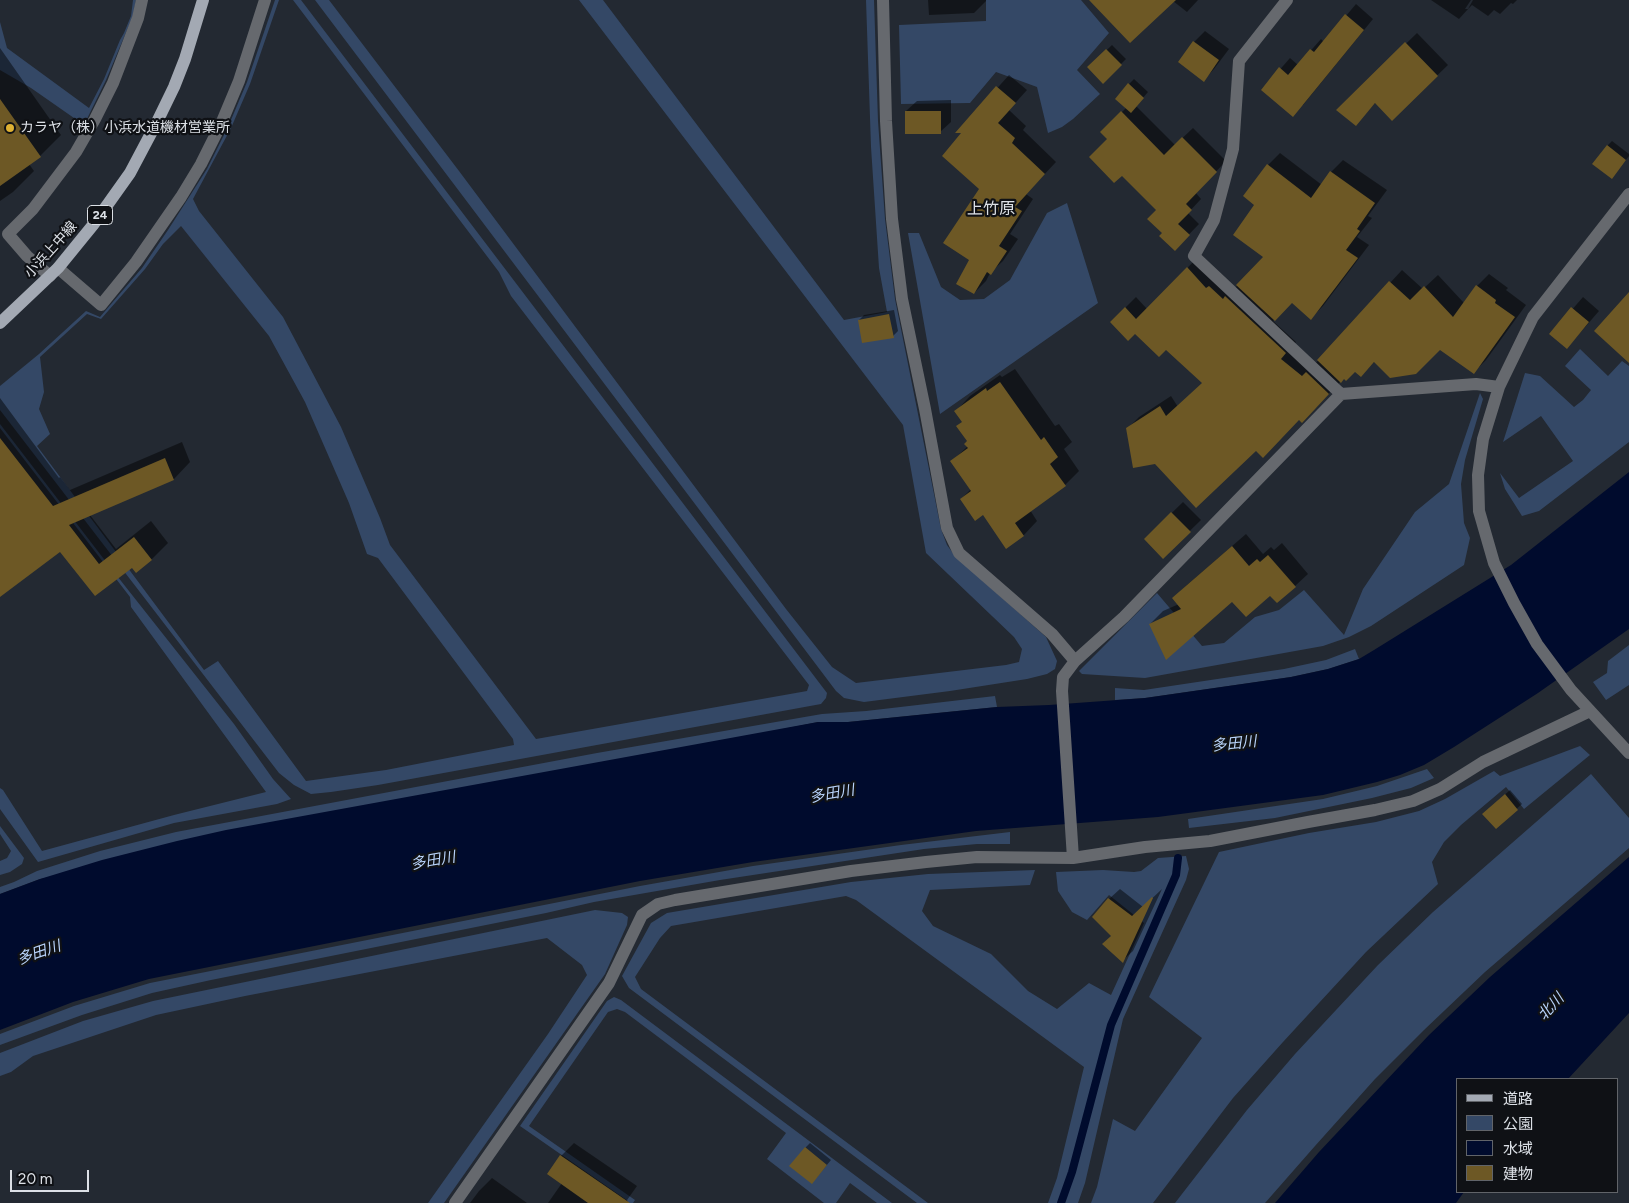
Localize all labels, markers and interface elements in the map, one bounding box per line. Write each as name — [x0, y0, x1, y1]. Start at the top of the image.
place label: カラヤ（株）小浜水道機材営業所 — [20, 120, 230, 136]
marker: カラヤ（株）小浜水道機材営業所 — [4, 122, 16, 134]
district label: 上竹原 — [967, 199, 1015, 219]
road number: 24 — [88, 206, 112, 224]
street label: 小浜上中線 — [21, 218, 81, 282]
water label: 多田川 — [1211, 733, 1257, 755]
water label: 多田川 — [808, 781, 856, 807]
water label: 多田川 — [409, 848, 457, 874]
water label: 多田川 — [15, 937, 63, 969]
water label: 北川 — [1534, 990, 1568, 1024]
legend — [1456, 1078, 1619, 1193]
text: 道路 — [1503, 1090, 1533, 1108]
text: 公園 — [1503, 1115, 1533, 1133]
text: 水域 — [1503, 1140, 1533, 1158]
scale bar — [12, 1160, 91, 1192]
text: 建物 — [1503, 1165, 1533, 1183]
text: 20 m — [18, 1170, 52, 1188]

